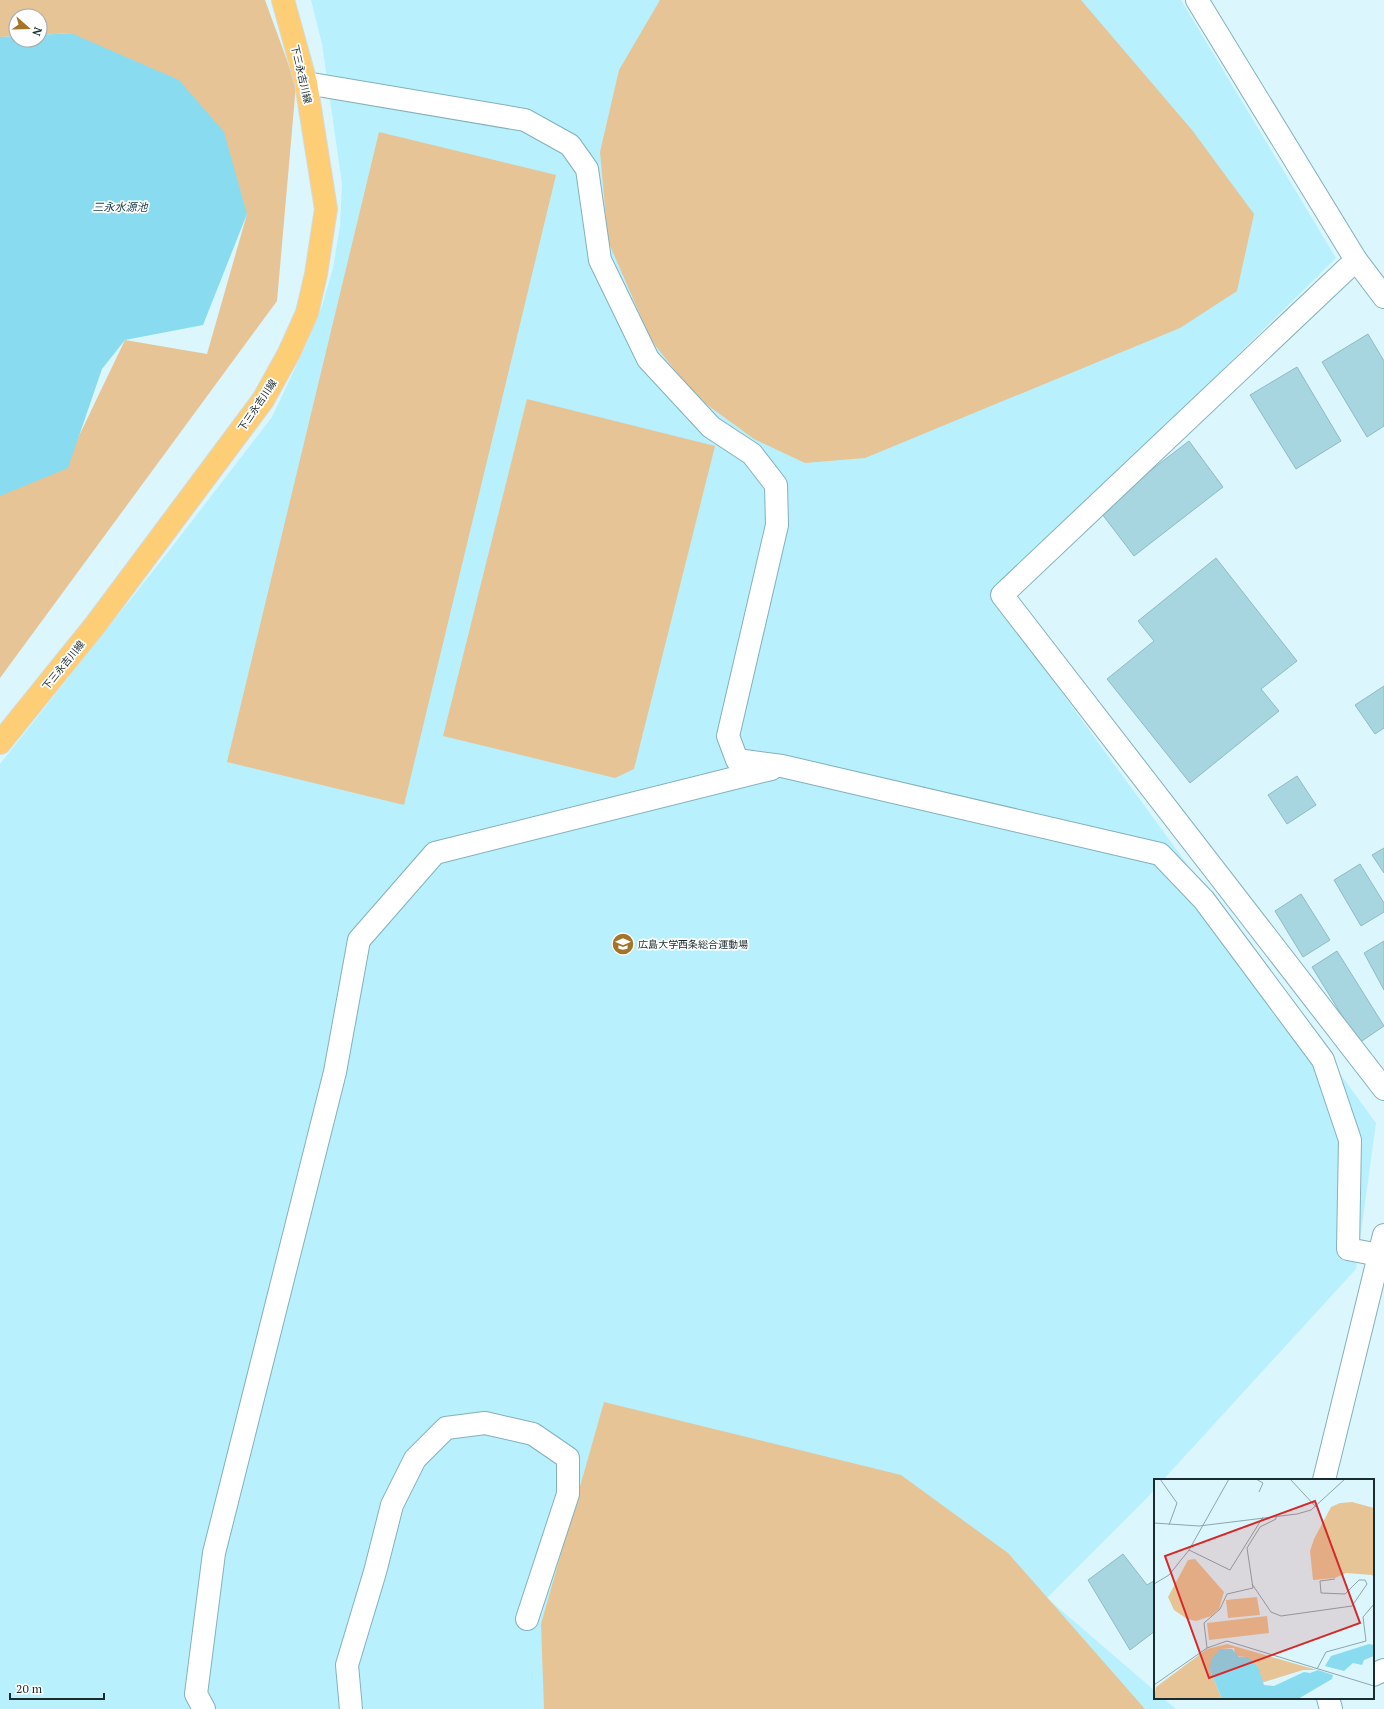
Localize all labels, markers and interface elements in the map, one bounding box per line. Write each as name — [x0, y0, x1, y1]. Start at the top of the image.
north arrow — [8, 8, 48, 48]
text: N — [29, 25, 45, 38]
street label: 下三永吉川線 — [288, 43, 315, 105]
water label: 三永水源池 — [93, 200, 148, 214]
street label: 下三永吉川線 — [235, 377, 280, 434]
street label: 下三永吉川線 — [39, 638, 87, 693]
school or university icon: 広島大学西条総合運動場 — [610, 931, 636, 957]
place label: 広島大学西条総合運動場 — [638, 938, 748, 951]
inset map — [1154, 1479, 1374, 1699]
scale bar — [10, 1675, 104, 1701]
text: 20 m — [16, 1681, 43, 1696]

